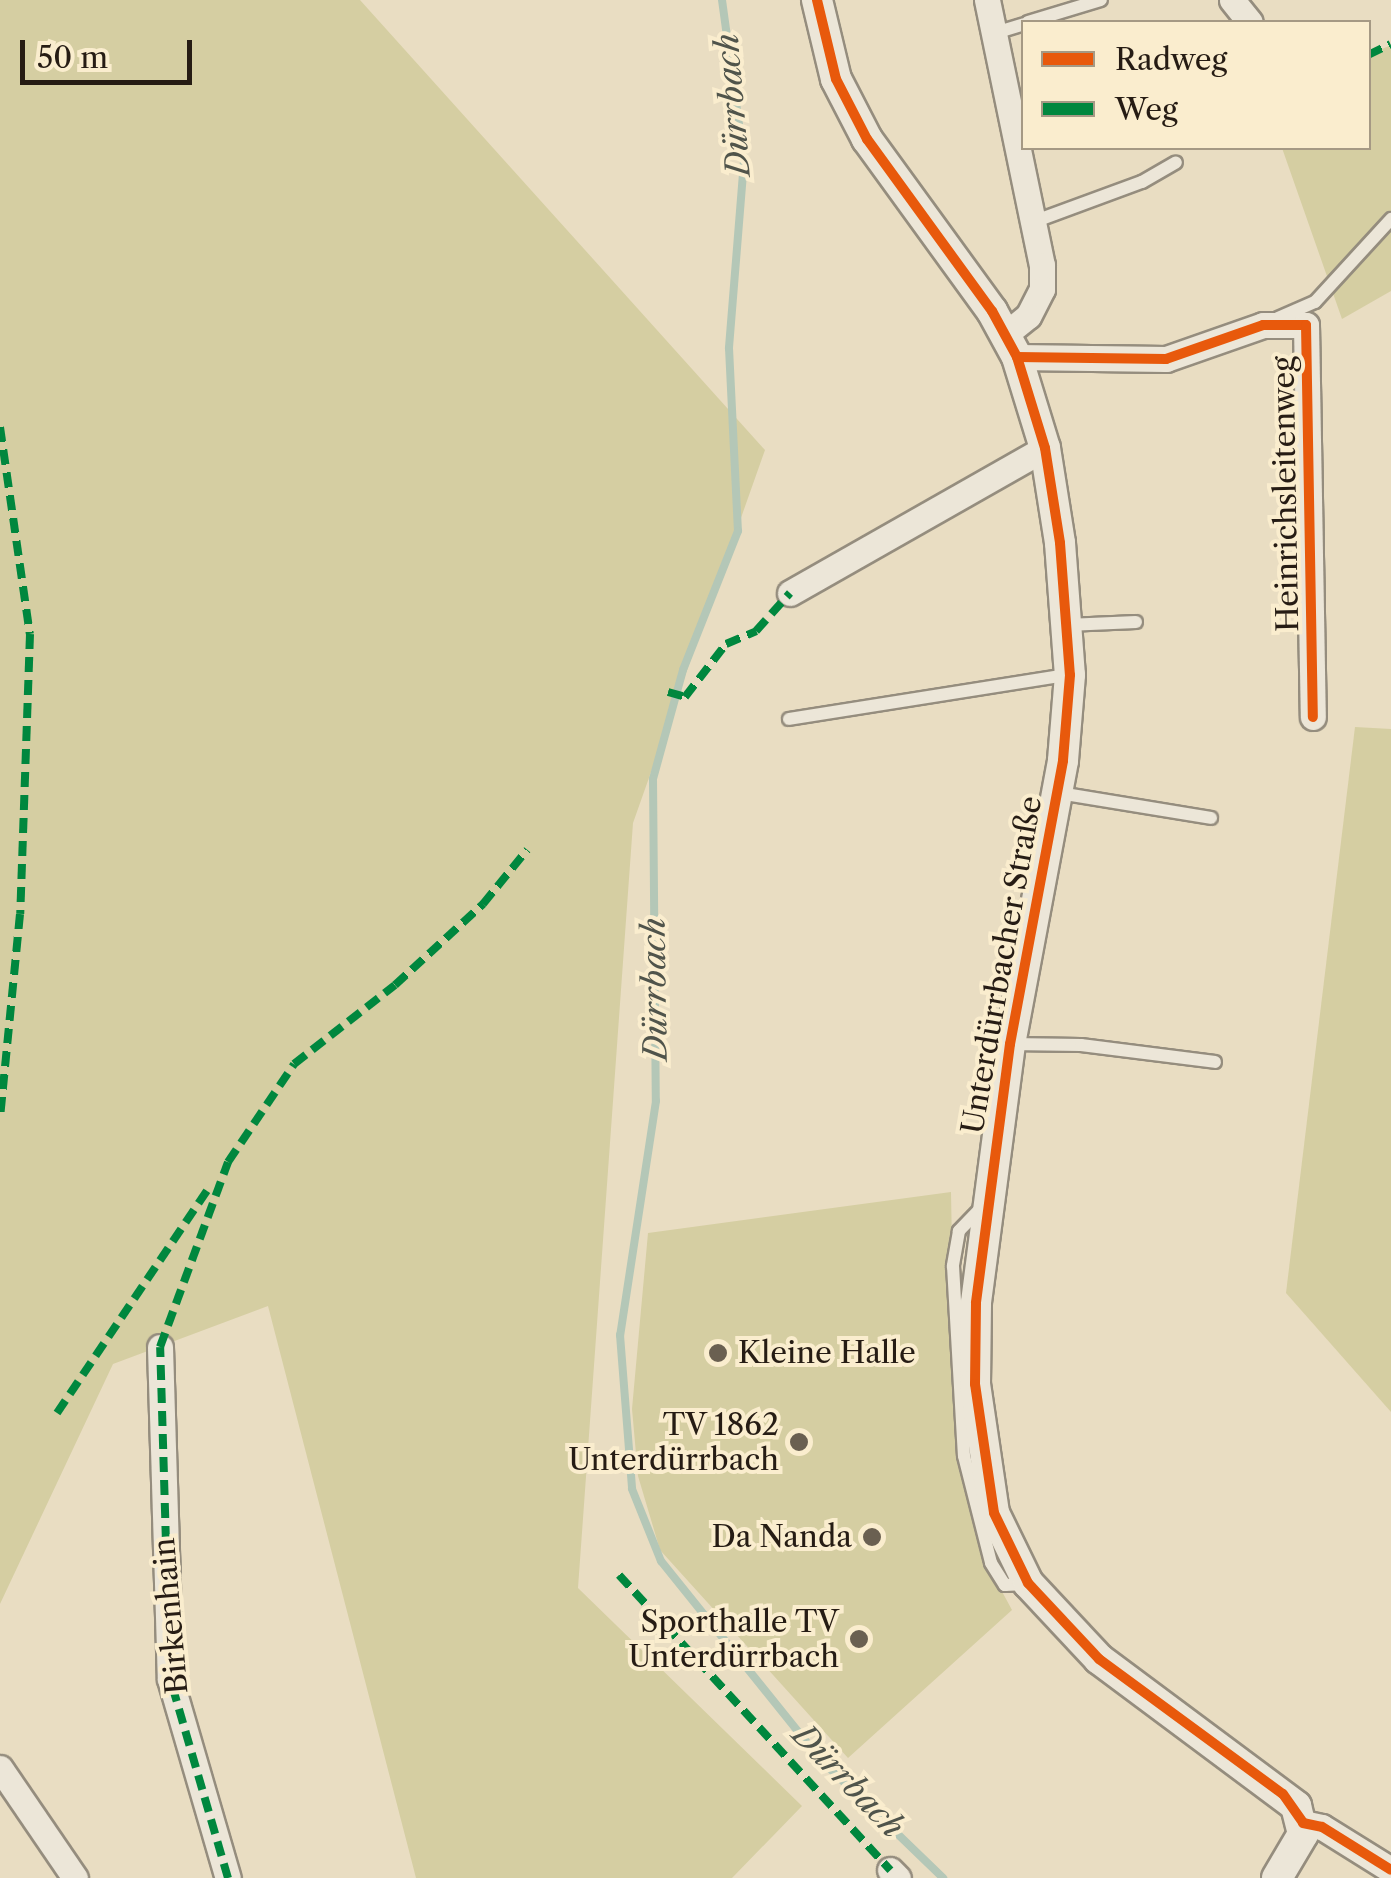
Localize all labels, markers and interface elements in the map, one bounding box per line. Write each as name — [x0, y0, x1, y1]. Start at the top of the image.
scale bar — [25, 20, 198, 82]
legend — [1021, 20, 1371, 150]
water label: Dürrbach — [708, 32, 758, 178]
text: 50 m — [37, 39, 108, 76]
text: Radweg — [1115, 41, 1227, 78]
text: Weg — [1115, 91, 1178, 128]
street label: Heinrichsleitenweg — [1266, 356, 1306, 632]
street label: Unterdürrbacher Straße — [955, 793, 1049, 1137]
water label: Dürrbach — [635, 917, 675, 1061]
place label: Kleine Halle — [738, 1335, 916, 1371]
marker: Kleine Halle — [707, 1342, 729, 1364]
place label: TV 1862 Unterdürrbach — [568, 1407, 779, 1478]
marker: TV 1862 Unterdürrbach — [788, 1431, 810, 1453]
place label: Da Nanda — [711, 1519, 852, 1555]
marker: Da Nanda — [861, 1526, 883, 1548]
street label: Birkenhain — [146, 1536, 196, 1696]
place label: Sporthalle TV Unterdürrbach — [628, 1604, 839, 1674]
marker: Sporthalle TV Unterdürrbach — [848, 1628, 870, 1650]
water label: Dürrbach — [784, 1716, 912, 1846]

